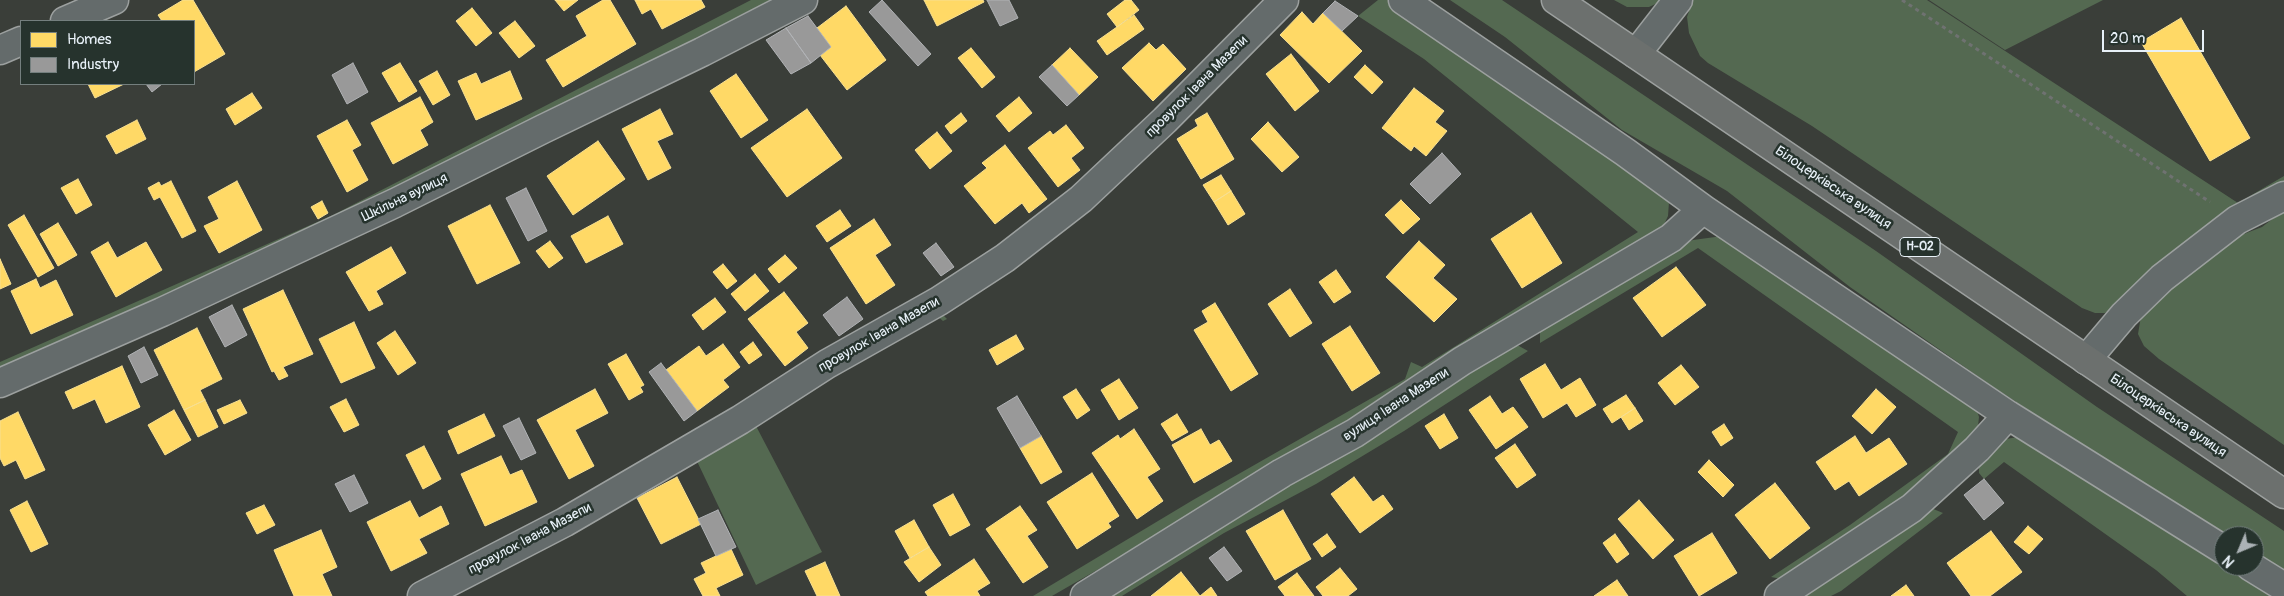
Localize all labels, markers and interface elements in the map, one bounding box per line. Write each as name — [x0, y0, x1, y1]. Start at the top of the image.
legend — [20, 20, 195, 85]
scale bar — [2104, 20, 2206, 52]
text: 20 m — [2110, 29, 2145, 48]
text: Homes — [67, 30, 112, 49]
street label: провулок Івана Мазепи — [1143, 33, 1251, 141]
text: Industry — [67, 55, 119, 74]
street label: Білоцерківська вулиця — [1772, 143, 1894, 233]
street label: Шкільна вулиця — [359, 170, 451, 226]
road number: Н-02 — [1900, 238, 1940, 256]
street label: провулок Івана Мазепи — [816, 294, 942, 376]
street label: вулиця Івана Мазепи — [1340, 365, 1452, 445]
street label: Білоцерківська вулиця — [2107, 371, 2229, 461]
street label: провулок Івана Мазепи — [466, 499, 594, 579]
north arrow — [2214, 526, 2264, 576]
text: N — [2219, 552, 2238, 571]

